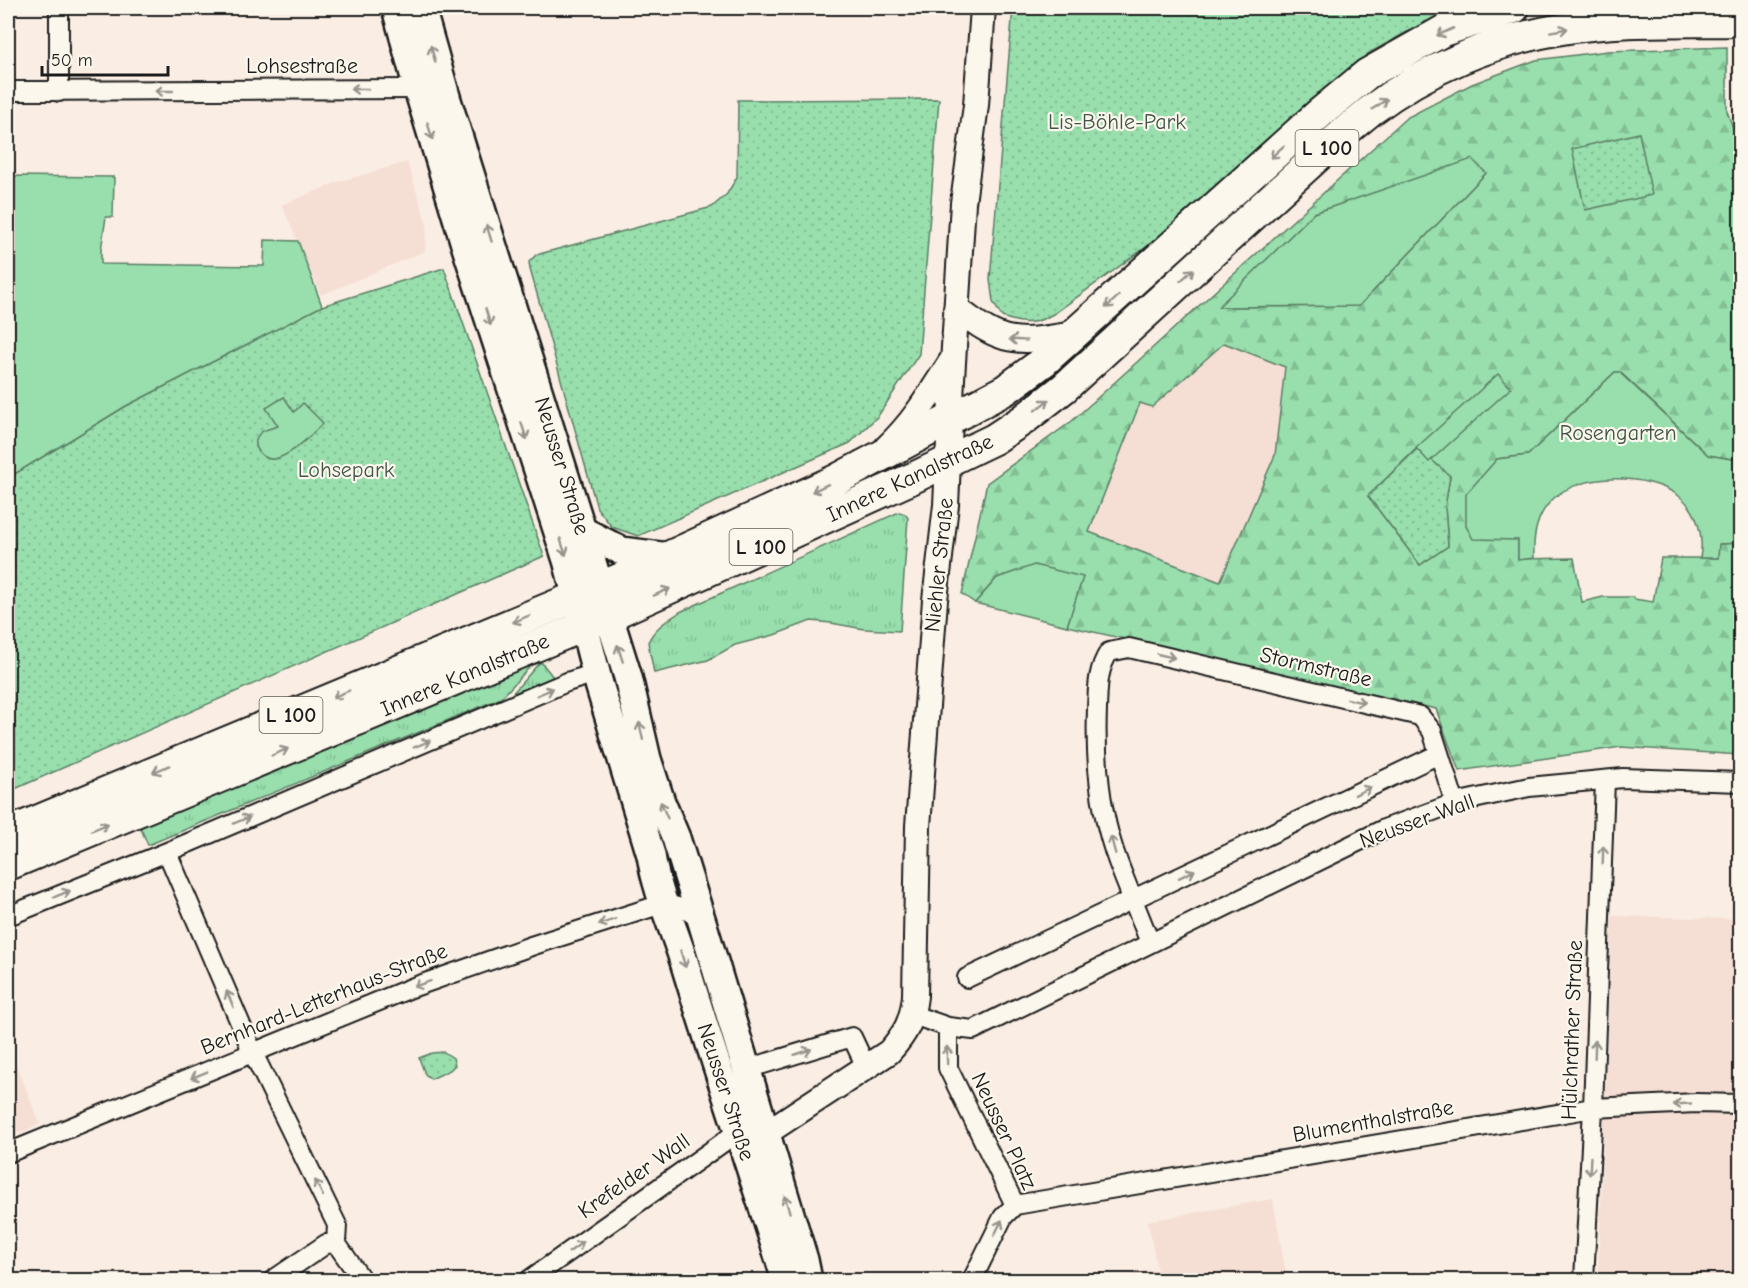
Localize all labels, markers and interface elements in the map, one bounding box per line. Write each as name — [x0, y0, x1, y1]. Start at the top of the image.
one-way arrow — [1548, 24, 1568, 35]
one-way arrow — [1436, 26, 1454, 38]
scale bar — [42, 39, 168, 77]
one-way arrow — [427, 45, 438, 64]
text: 50 m — [51, 50, 93, 71]
street label: Lohsestraße — [246, 53, 358, 79]
one-way arrow — [350, 83, 370, 95]
one-way arrow — [155, 85, 175, 97]
one-way arrow — [1372, 98, 1388, 110]
park label: Lis-Böhle-Park — [1048, 109, 1186, 135]
one-way arrow — [425, 121, 436, 140]
road number: L 100 — [1296, 130, 1358, 166]
one-way arrow — [1270, 145, 1285, 159]
one-way arrow — [483, 224, 494, 243]
one-way arrow — [1180, 268, 1195, 282]
one-way arrow — [1105, 295, 1120, 309]
one-way arrow — [483, 307, 494, 326]
one-way arrow — [1009, 334, 1029, 345]
street label: Neusser Straße — [529, 394, 595, 538]
one-way arrow — [1034, 399, 1050, 412]
park label: Rosengarten — [1559, 420, 1677, 446]
one-way arrow — [519, 421, 530, 440]
street label: Innere Kanalstraße — [823, 428, 997, 528]
park label: Lohsepark — [298, 457, 395, 483]
one-way arrow — [811, 483, 829, 494]
street label: Niehler Straße — [919, 497, 959, 633]
road number: L 100 — [730, 529, 792, 565]
one-way arrow — [558, 537, 569, 556]
one-way arrow — [652, 585, 670, 597]
one-way arrow — [512, 614, 531, 625]
street label: Innere Kanalstraße — [377, 628, 553, 722]
street label: Stormstraße — [1257, 642, 1375, 692]
one-way arrow — [614, 644, 625, 663]
one-way arrow — [1156, 651, 1175, 663]
one-way arrow — [535, 686, 553, 697]
one-way arrow — [332, 689, 351, 700]
one-way arrow — [1345, 696, 1365, 707]
road number: L 100 — [260, 697, 322, 733]
one-way arrow — [635, 722, 646, 741]
one-way arrow — [412, 738, 430, 749]
one-way arrow — [271, 746, 289, 757]
one-way arrow — [153, 764, 171, 775]
one-way arrow — [1353, 784, 1371, 796]
street label: Neusser Wall — [1356, 788, 1478, 854]
one-way arrow — [658, 801, 669, 819]
one-way arrow — [232, 814, 251, 825]
one-way arrow — [91, 821, 109, 832]
one-way arrow — [1107, 835, 1118, 854]
one-way arrow — [1597, 845, 1608, 865]
one-way arrow — [1177, 868, 1195, 880]
one-way arrow — [52, 888, 70, 899]
one-way arrow — [598, 917, 617, 928]
street label: Bernhard-Letterhaus-Straße — [197, 938, 451, 1060]
street label: Hülchrather Straße — [1556, 940, 1588, 1120]
one-way arrow — [678, 949, 689, 968]
one-way arrow — [413, 980, 432, 991]
one-way arrow — [224, 990, 235, 1008]
street label: Neusser Straße — [692, 1020, 760, 1164]
one-way arrow — [1590, 1040, 1601, 1060]
one-way arrow — [942, 1045, 953, 1065]
one-way arrow — [793, 1046, 812, 1057]
street label: Neusser Platz — [966, 1068, 1043, 1194]
one-way arrow — [190, 1070, 208, 1081]
street label: Blumenthalstraße — [1290, 1094, 1456, 1148]
one-way arrow — [1673, 1098, 1693, 1109]
street label: Krefelder Wall — [573, 1128, 695, 1224]
one-way arrow — [1585, 1156, 1596, 1176]
one-way arrow — [312, 1180, 324, 1198]
one-way arrow — [781, 1195, 792, 1214]
one-way arrow — [992, 1219, 1004, 1237]
one-way arrow — [568, 1241, 584, 1253]

